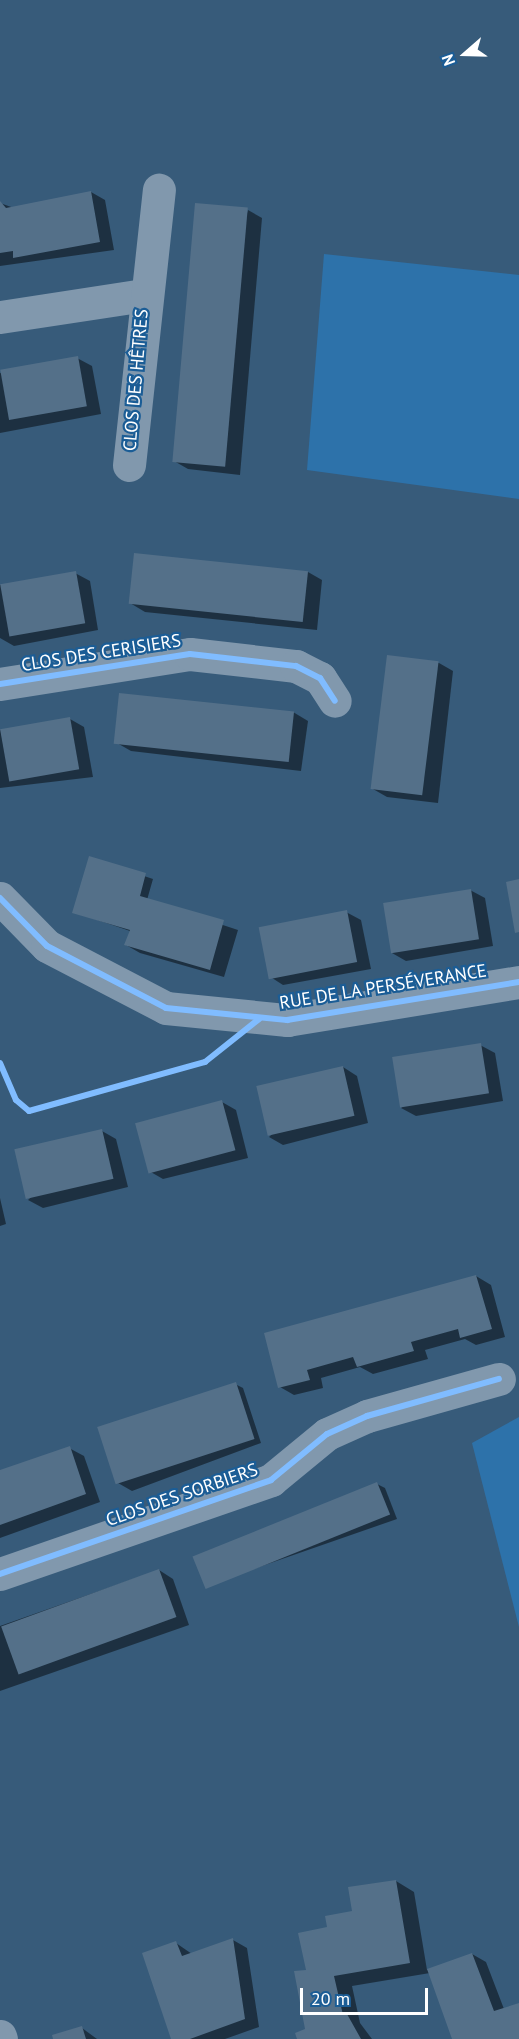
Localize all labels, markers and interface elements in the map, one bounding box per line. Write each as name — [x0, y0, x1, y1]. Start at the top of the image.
north arrow — [435, 24, 495, 84]
text: N — [437, 52, 459, 69]
street label: CLOS DES HÊTRES — [119, 308, 153, 452]
street label: CLOS DES CERISIERS — [20, 630, 182, 676]
street label: RUE DE LA PERSÉVERANCE — [278, 960, 488, 1014]
street label: CLOS DES SORBIERS — [103, 1459, 261, 1531]
scale bar — [303, 1976, 430, 2014]
text: 20 m — [311, 1987, 350, 2010]

